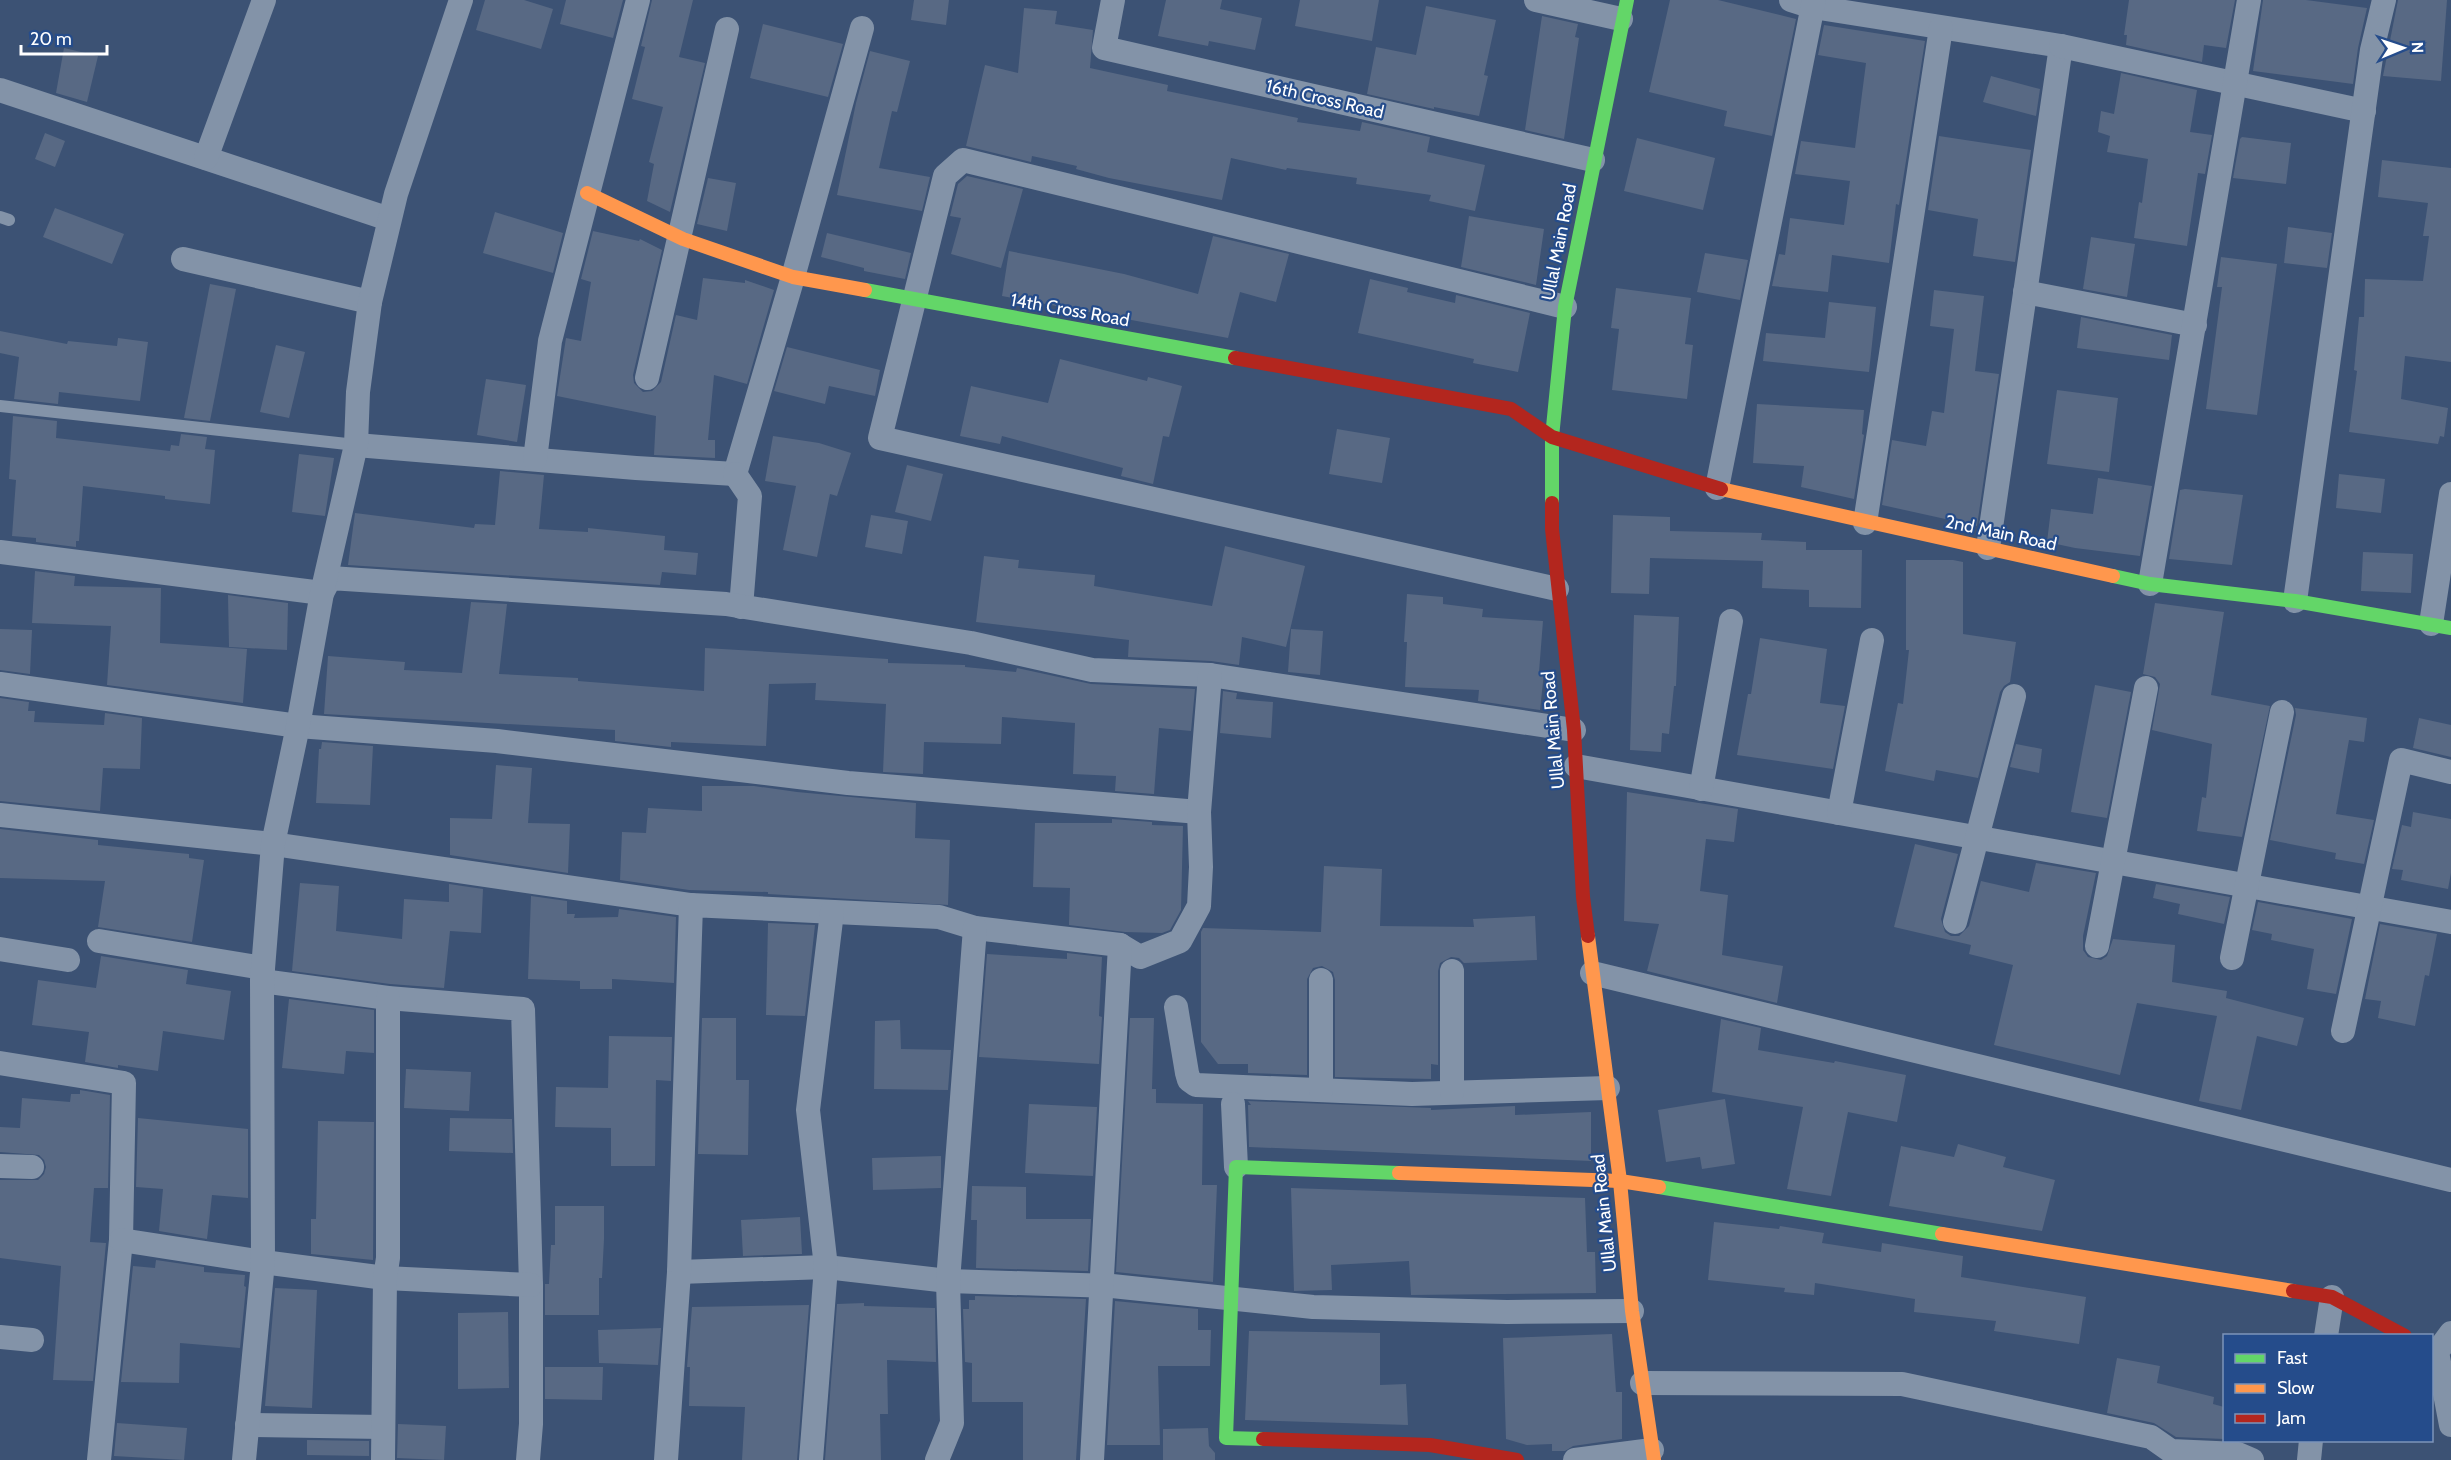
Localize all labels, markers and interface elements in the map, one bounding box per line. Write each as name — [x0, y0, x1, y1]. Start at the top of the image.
scale bar — [21, 18, 106, 56]
north arrow — [2373, 18, 2433, 78]
text: 20 m — [30, 28, 72, 50]
text: N — [2408, 42, 2427, 53]
street label: 16th Cross Road — [1264, 75, 1386, 123]
street label: Ullal Main Road — [1537, 182, 1581, 302]
street label: 14th Cross Road — [1009, 289, 1131, 331]
street label: 2nd Main Road — [1943, 510, 2059, 556]
street label: Ullal Main Road — [1537, 670, 1569, 790]
street label: Ullal Main Road — [1587, 1153, 1621, 1273]
legend — [2223, 1334, 2433, 1442]
text: Fast — [2277, 1347, 2308, 1369]
text: Slow — [2277, 1377, 2314, 1399]
text: Jam — [2276, 1407, 2306, 1429]

